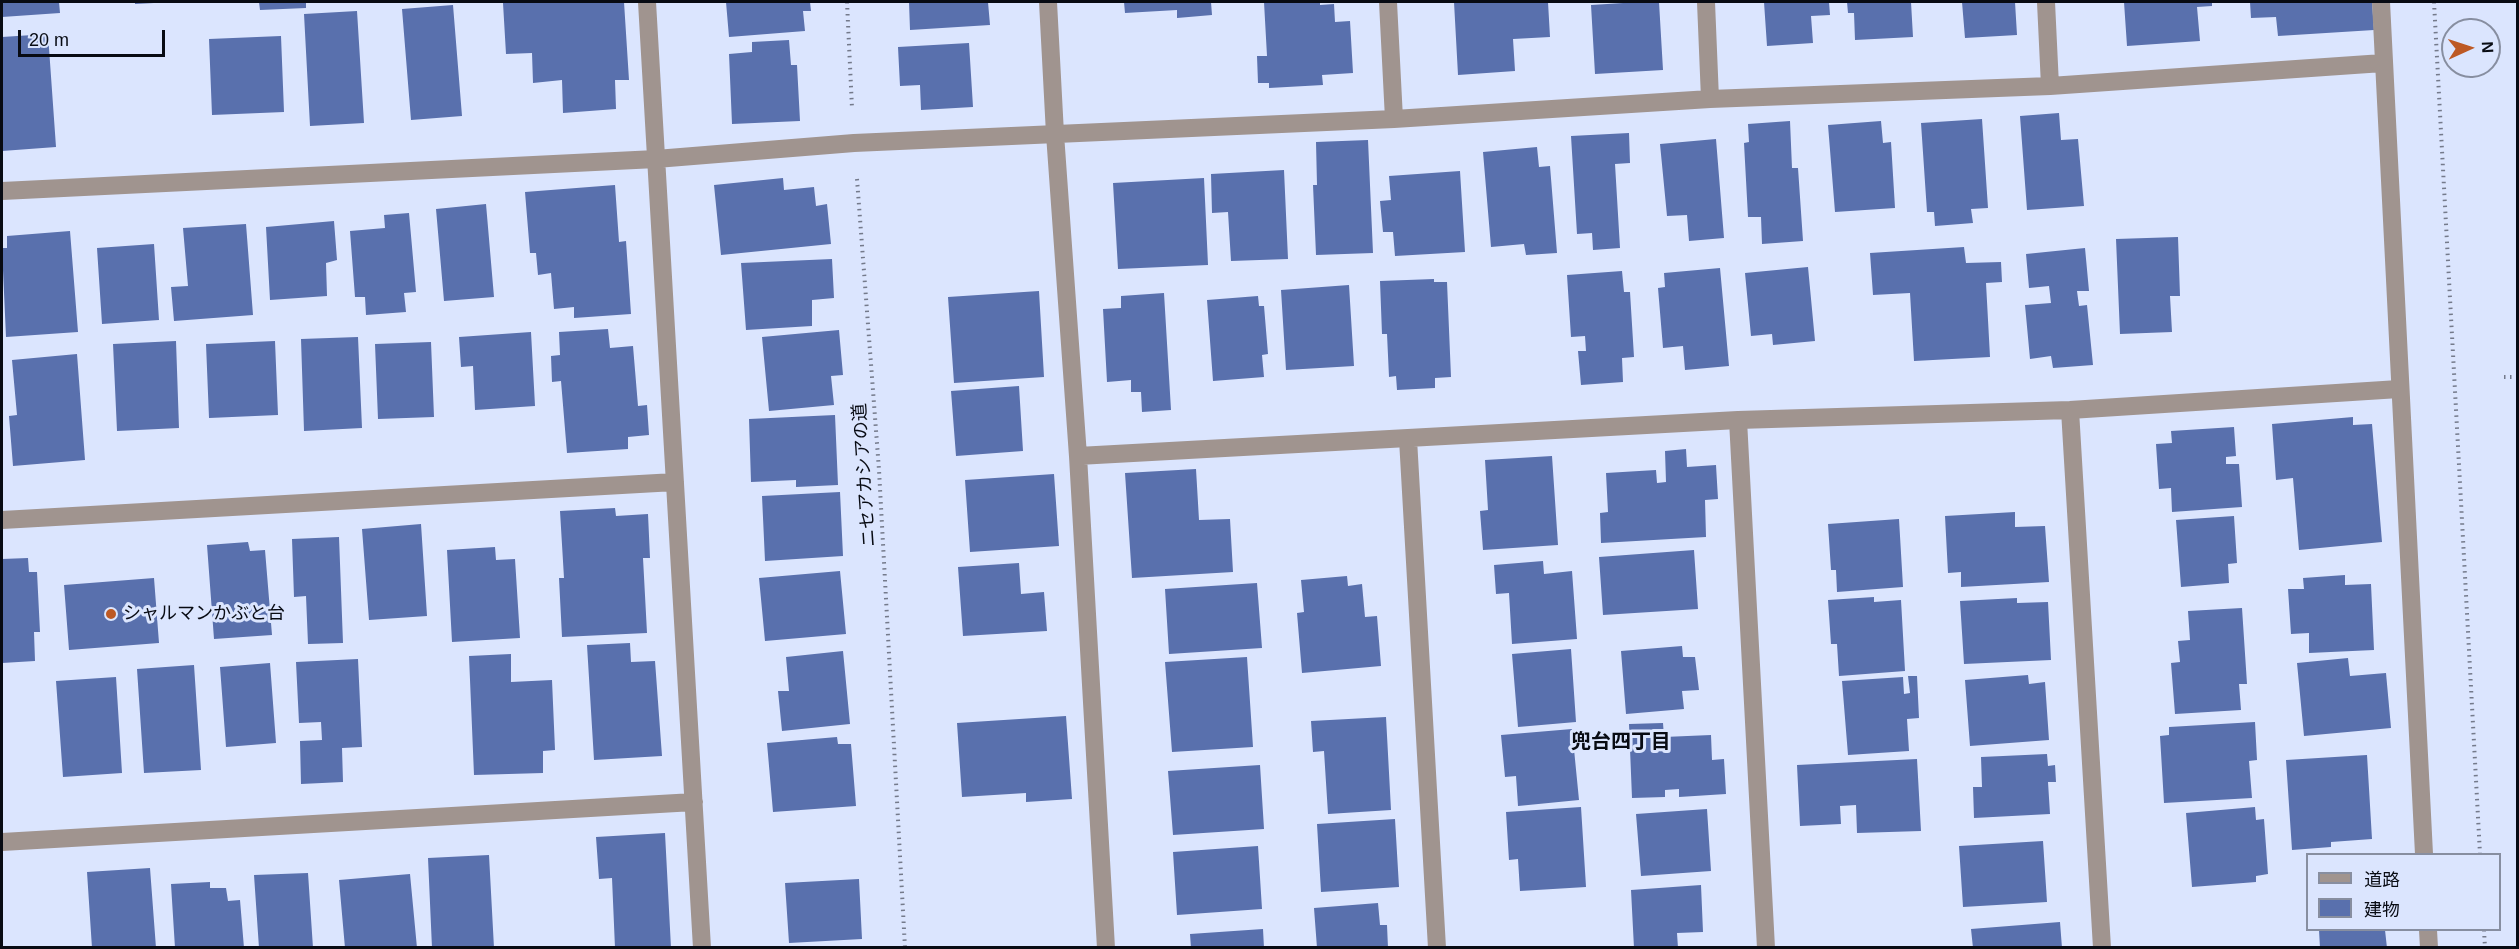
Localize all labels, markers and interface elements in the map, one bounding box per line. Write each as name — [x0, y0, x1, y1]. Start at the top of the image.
scale bar — [21, 18, 168, 56]
north arrow — [2441, 18, 2501, 78]
text: 20 m — [29, 30, 69, 50]
text: N — [2479, 41, 2496, 53]
street label: ニセアカシアの道 — [849, 402, 881, 548]
place label: シャルマンかぶと台 — [123, 603, 285, 625]
marker: シャルマンかぶと台 — [104, 607, 118, 621]
district label: 兜台四丁目 — [1571, 730, 1671, 754]
legend — [2306, 853, 2501, 931]
text: 道路 — [2364, 870, 2400, 890]
text: 建物 — [2364, 900, 2400, 920]

